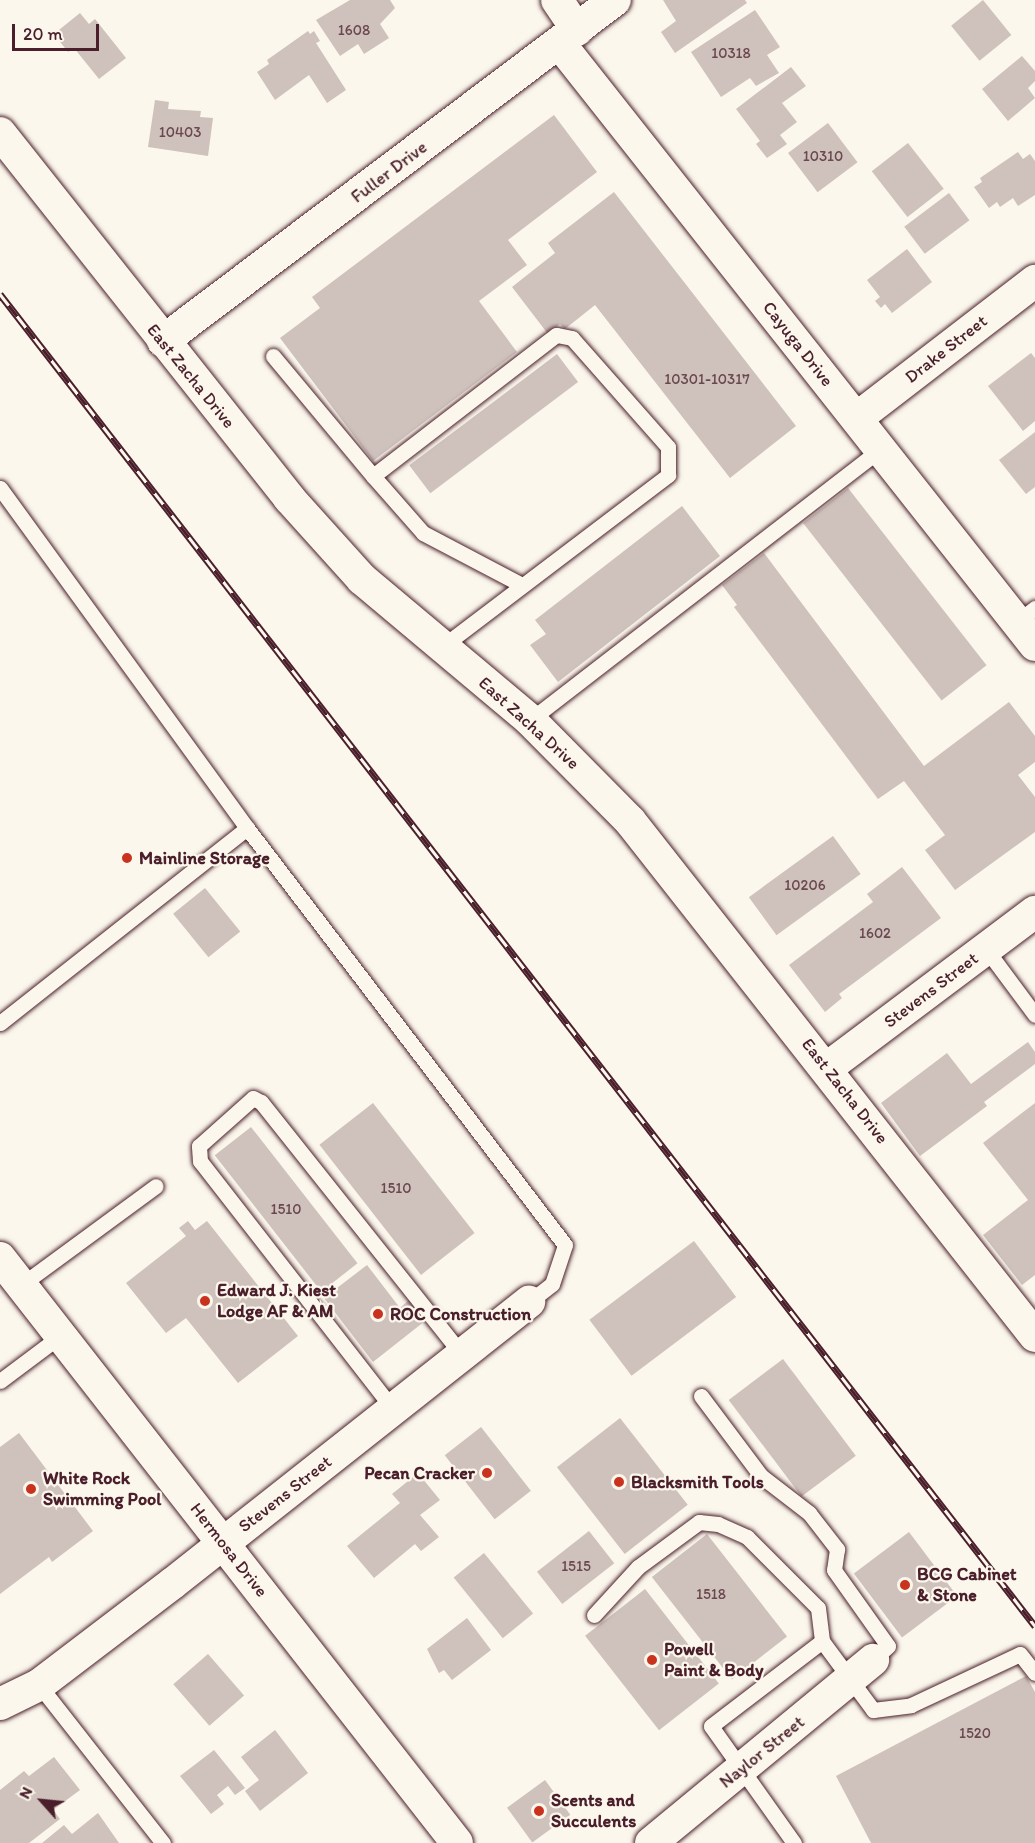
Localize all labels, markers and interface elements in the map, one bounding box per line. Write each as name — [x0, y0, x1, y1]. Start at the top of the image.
scale bar — [15, 12, 102, 50]
house number: 1608 — [338, 22, 370, 40]
text: 20 m — [23, 23, 63, 45]
house number: 10318 — [711, 45, 751, 63]
house number: 10403 — [159, 124, 201, 142]
street label: Fuller Drive — [347, 136, 431, 208]
house number: 10310 — [803, 148, 843, 166]
street label: Cayuga Drive — [758, 297, 838, 391]
street label: Drake Street — [901, 310, 991, 388]
street label: East Zacha Drive — [142, 319, 240, 433]
house number: 10301-10317 — [664, 371, 750, 389]
street label: East Zacha Drive — [474, 672, 584, 774]
place label: Mainline Storage — [139, 847, 269, 869]
marker: Mainline Storage — [120, 851, 134, 865]
house number: 10206 — [784, 877, 826, 895]
house number: 1602 — [859, 925, 891, 943]
street label: Stevens Street — [880, 948, 982, 1032]
street label: East Zacha Drive — [797, 1034, 893, 1148]
house number: 1510 — [380, 1180, 412, 1198]
house number: 1510 — [270, 1201, 302, 1219]
place label: Edward J. Kiest Lodge AF & AM — [217, 1280, 336, 1322]
marker: Edward J. Kiest Lodge AF & AM — [198, 1294, 212, 1308]
place label: ROC Construction — [390, 1303, 531, 1325]
marker: ROC Construction — [371, 1307, 385, 1321]
street label: Stevens Street — [234, 1451, 336, 1537]
place label: Pecan Cracker — [365, 1462, 475, 1484]
marker: Pecan Cracker — [480, 1466, 494, 1480]
place label: White Rock Swimming Pool — [43, 1468, 161, 1510]
place label: Blacksmith Tools — [631, 1471, 762, 1493]
marker: Blacksmith Tools — [612, 1475, 626, 1489]
marker: White Rock Swimming Pool — [24, 1482, 38, 1496]
street label: Hermosa Drive — [185, 1498, 273, 1602]
house number: 1515 — [561, 1558, 591, 1576]
place label: BCG Cabinet & Stone — [917, 1564, 1017, 1606]
marker: BCG Cabinet & Stone — [898, 1578, 912, 1592]
house number: 1518 — [696, 1586, 726, 1604]
place label: Powell Paint & Body — [664, 1639, 764, 1682]
marker: Powell Paint & Body — [645, 1653, 659, 1667]
street label: Naylor Street — [715, 1711, 809, 1793]
house number: 1520 — [959, 1725, 991, 1743]
north arrow — [12, 1771, 72, 1831]
text: N — [15, 1783, 36, 1802]
place label: Scents and Succulents — [551, 1790, 636, 1832]
marker: Scents and Succulents — [532, 1804, 546, 1818]

